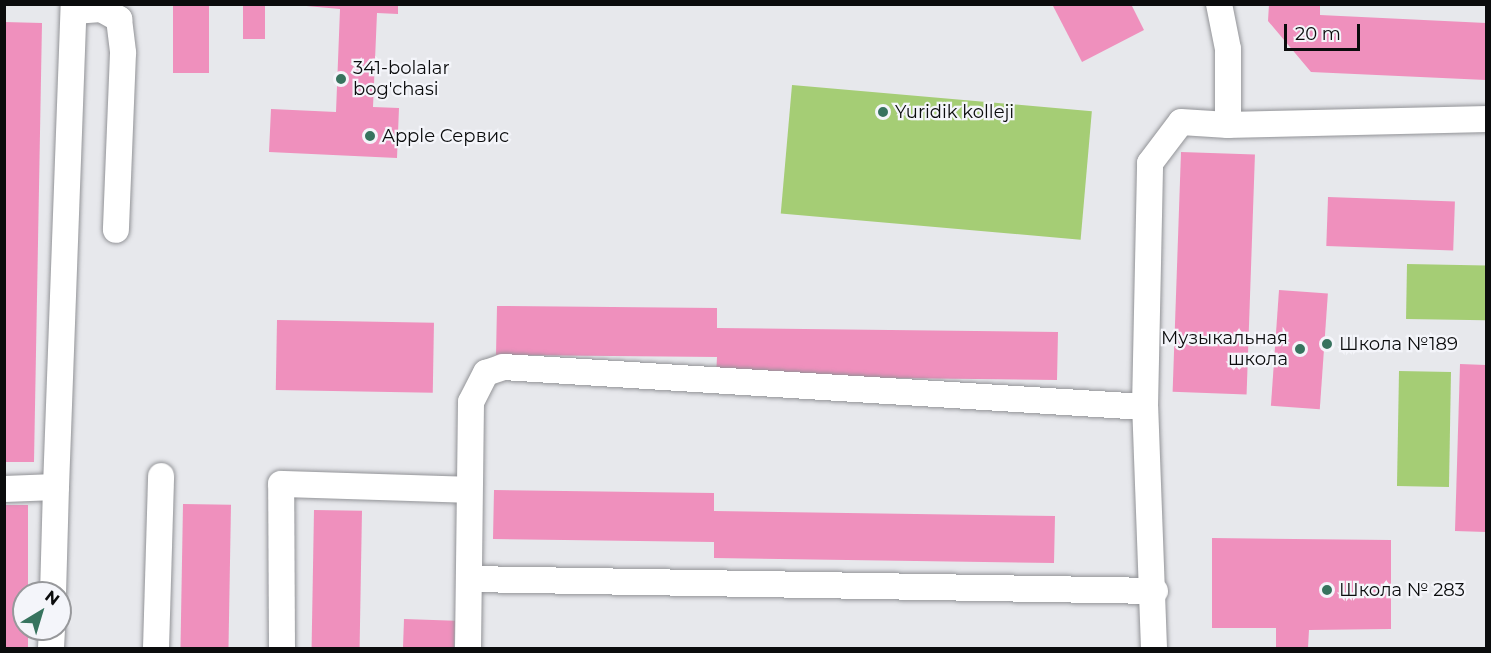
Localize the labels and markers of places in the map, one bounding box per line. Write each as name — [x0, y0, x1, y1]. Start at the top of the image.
place label: 341-bolalar bog'chasi — [353, 58, 450, 100]
marker: 341-bolalar bog'chasi — [334, 72, 348, 86]
place label: Yuridik kolleji — [895, 101, 1014, 123]
marker: Yuridik kolleji — [876, 105, 890, 119]
place label: Apple Сервис — [382, 125, 509, 147]
marker: Apple Сервис — [363, 129, 377, 143]
place label: Музыкальная школа — [1161, 328, 1288, 370]
place label: Школа №189 — [1339, 333, 1458, 355]
marker: Школа №189 — [1320, 337, 1334, 351]
marker: Музыкальная школа — [1293, 342, 1307, 356]
place label: Школа № 283 — [1339, 579, 1465, 601]
marker: Школа № 283 — [1320, 583, 1334, 597]

